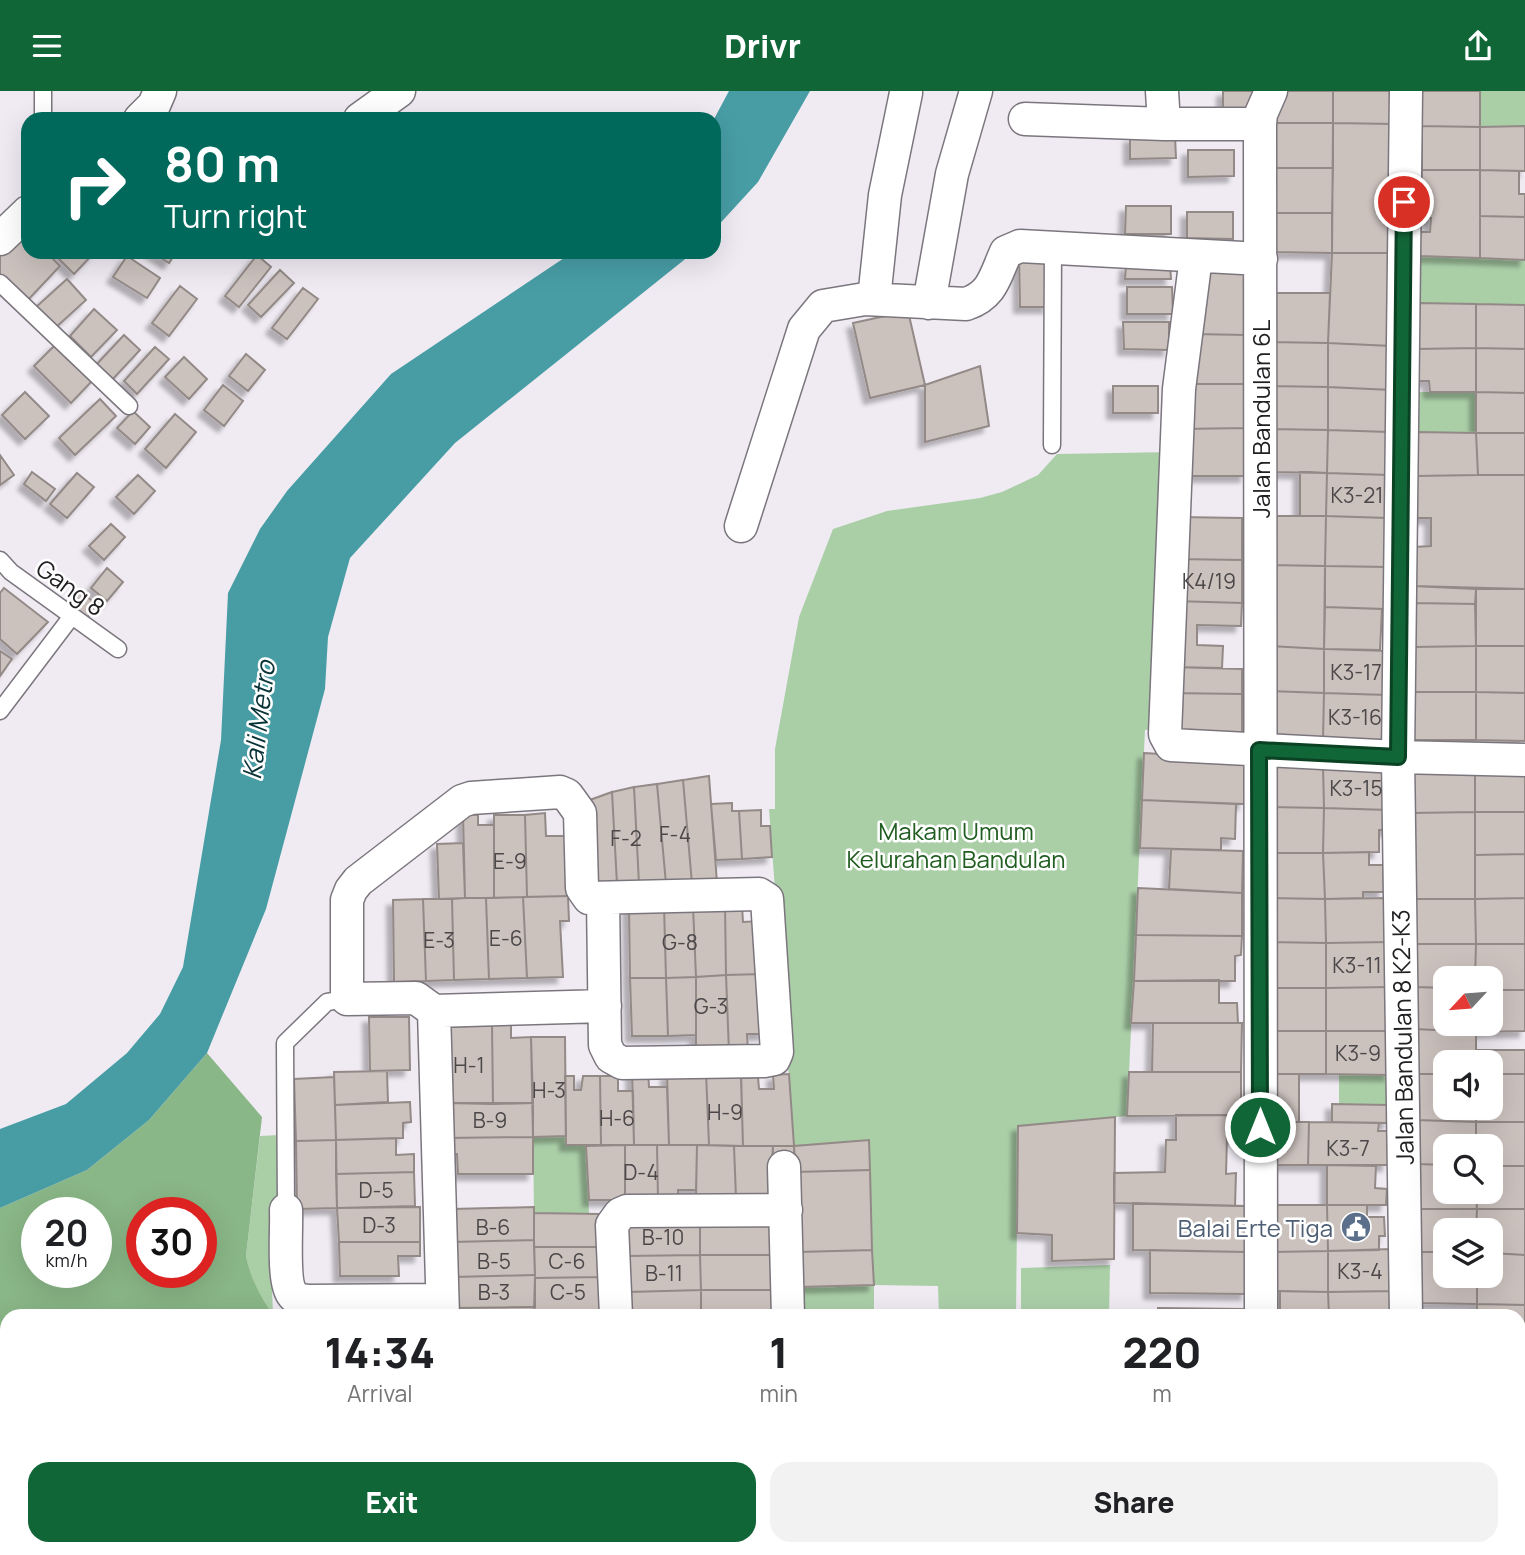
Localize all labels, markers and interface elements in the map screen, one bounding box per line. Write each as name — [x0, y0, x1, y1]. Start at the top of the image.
text: Drivr — [724, 24, 801, 68]
icon: menu — [28, 27, 66, 65]
icon: share — [1459, 27, 1497, 65]
text: 80 m — [164, 130, 280, 197]
icon: right — [49, 140, 140, 231]
pin — [1374, 172, 1434, 232]
icon: arrive — [1385, 183, 1423, 221]
text: Turn right — [164, 194, 307, 238]
street label: Jalan Bandulan 6L — [1244, 320, 1277, 518]
house number: K3-21 — [1330, 481, 1384, 509]
street label: Gang 8 — [30, 551, 112, 623]
house number: K4/19 — [1182, 567, 1236, 595]
water label: Kali Metro — [233, 657, 283, 781]
house number: K3-17 — [1330, 658, 1382, 686]
house number: K3-16 — [1328, 703, 1382, 731]
house number: K3-15 — [1329, 774, 1383, 802]
park label: Makam Umum Kelurahan Bandulan — [846, 814, 1066, 875]
house number: F-4 — [659, 820, 691, 848]
house number: F-2 — [610, 824, 642, 852]
house number: E-9 — [493, 847, 527, 875]
street label: Jalan Bandulan 8 K2-K3 — [1383, 909, 1421, 1165]
house number: E-6 — [489, 924, 523, 952]
house number: E-3 — [423, 926, 455, 954]
house number: G-8 — [662, 928, 698, 956]
house number: K3-11 — [1332, 951, 1382, 979]
north arrow — [1433, 966, 1503, 1036]
map controls — [1433, 966, 1503, 1288]
house number: G-3 — [694, 992, 728, 1020]
house number: K3-9 — [1335, 1039, 1381, 1067]
button: sound — [1433, 1050, 1503, 1120]
house number: H-1 — [453, 1051, 485, 1079]
house number: H-3 — [532, 1076, 566, 1104]
position arrow — [1223, 1090, 1297, 1164]
house number: H-9 — [707, 1098, 743, 1126]
house number: H-6 — [599, 1104, 635, 1132]
house number: B-9 — [473, 1106, 507, 1134]
house number: K3-7 — [1326, 1134, 1370, 1162]
button: search — [1433, 1134, 1503, 1204]
house number: D-4 — [623, 1158, 659, 1186]
house number: D-5 — [358, 1176, 394, 1204]
speed limit sign: 30 — [126, 1197, 217, 1288]
text: 20 — [45, 1209, 88, 1257]
public building icon: Balai Erte Tiga — [1339, 1210, 1373, 1244]
house number: D-3 — [362, 1211, 396, 1239]
place label: Balai Erte Tiga — [1178, 1211, 1333, 1244]
house number: B-6 — [476, 1213, 510, 1241]
button: layers — [1433, 1218, 1503, 1288]
house number: B-10 — [642, 1223, 684, 1251]
house number: B-5 — [477, 1247, 511, 1275]
house number: C-6 — [549, 1247, 585, 1275]
text: km/h — [46, 1248, 87, 1272]
house number: K3-4 — [1337, 1257, 1383, 1285]
house number: B-11 — [645, 1259, 683, 1287]
house number: B-3 — [478, 1278, 510, 1306]
house number: C-5 — [550, 1278, 586, 1306]
text: 14:34 — [324, 1323, 435, 1381]
text: 1 — [769, 1323, 788, 1381]
text: 220 — [1122, 1323, 1202, 1381]
text: Arrival — [347, 1377, 413, 1409]
text: min — [759, 1377, 798, 1409]
text: m — [1152, 1377, 1172, 1409]
button: Exit — [28, 1462, 756, 1542]
button: Share — [770, 1462, 1498, 1542]

